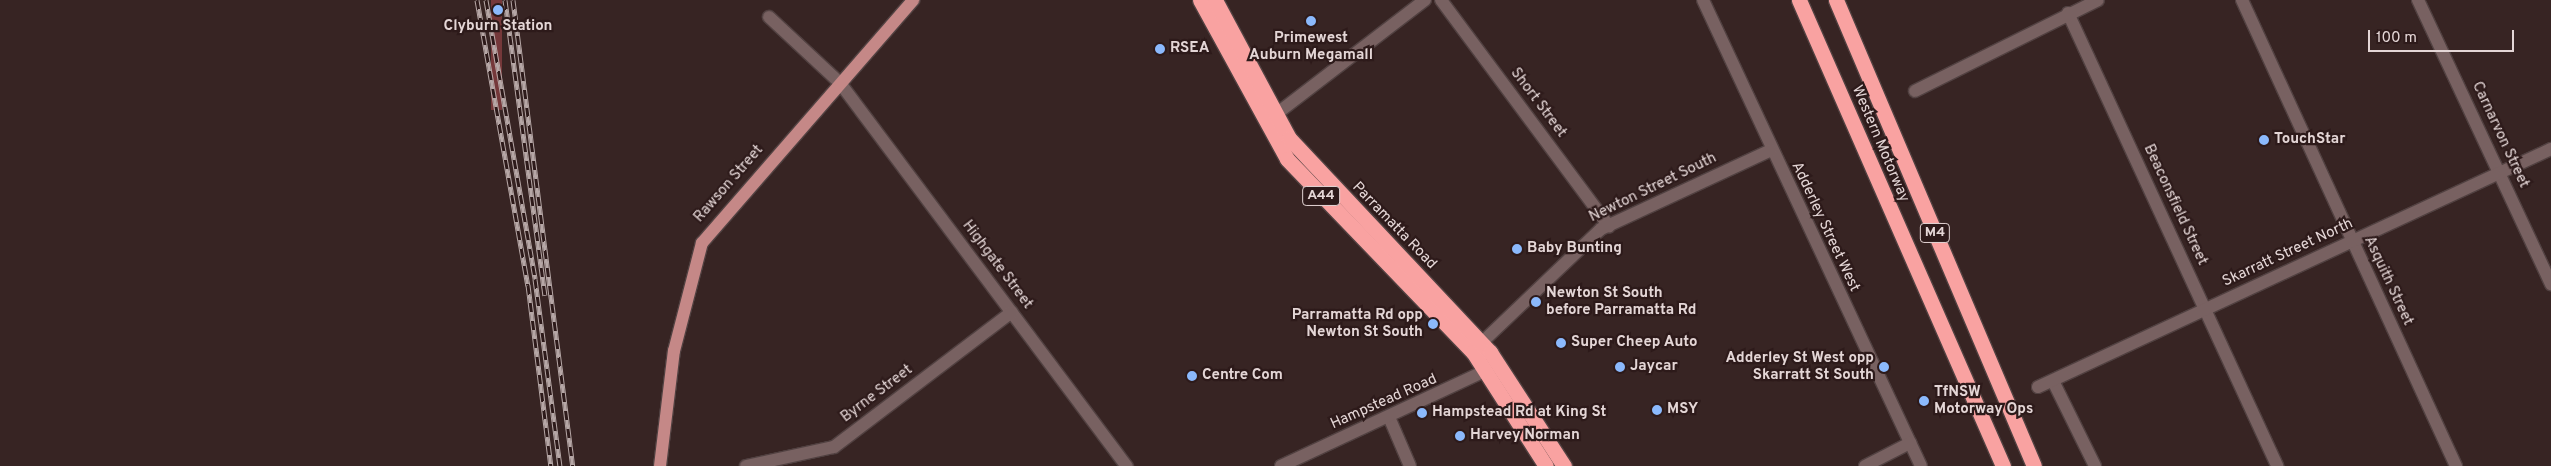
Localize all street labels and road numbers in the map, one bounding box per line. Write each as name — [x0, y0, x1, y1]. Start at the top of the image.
street label: Short Street — [1506, 65, 1570, 141]
street label: Carnarvon Street — [2467, 79, 2533, 191]
street label: Western Motorway — [1847, 83, 1913, 205]
street label: Rawson Street — [691, 142, 767, 226]
street label: Beaconsfield Street — [2139, 142, 2211, 268]
street label: Newton Street South — [1586, 149, 1720, 227]
street label: Adderley Street West — [1787, 159, 1863, 295]
street label: Parramatta Road — [1348, 179, 1440, 273]
road number: A44 — [1301, 185, 1341, 208]
street label: Skarratt Street North — [2220, 215, 2356, 291]
street label: Highgate Street — [958, 217, 1036, 313]
road number: M4 — [1919, 222, 1951, 244]
street label: Asquith Street — [2359, 234, 2417, 328]
street label: Byrne Street — [838, 361, 916, 427]
street label: Hampstead Road — [1328, 370, 1440, 434]

